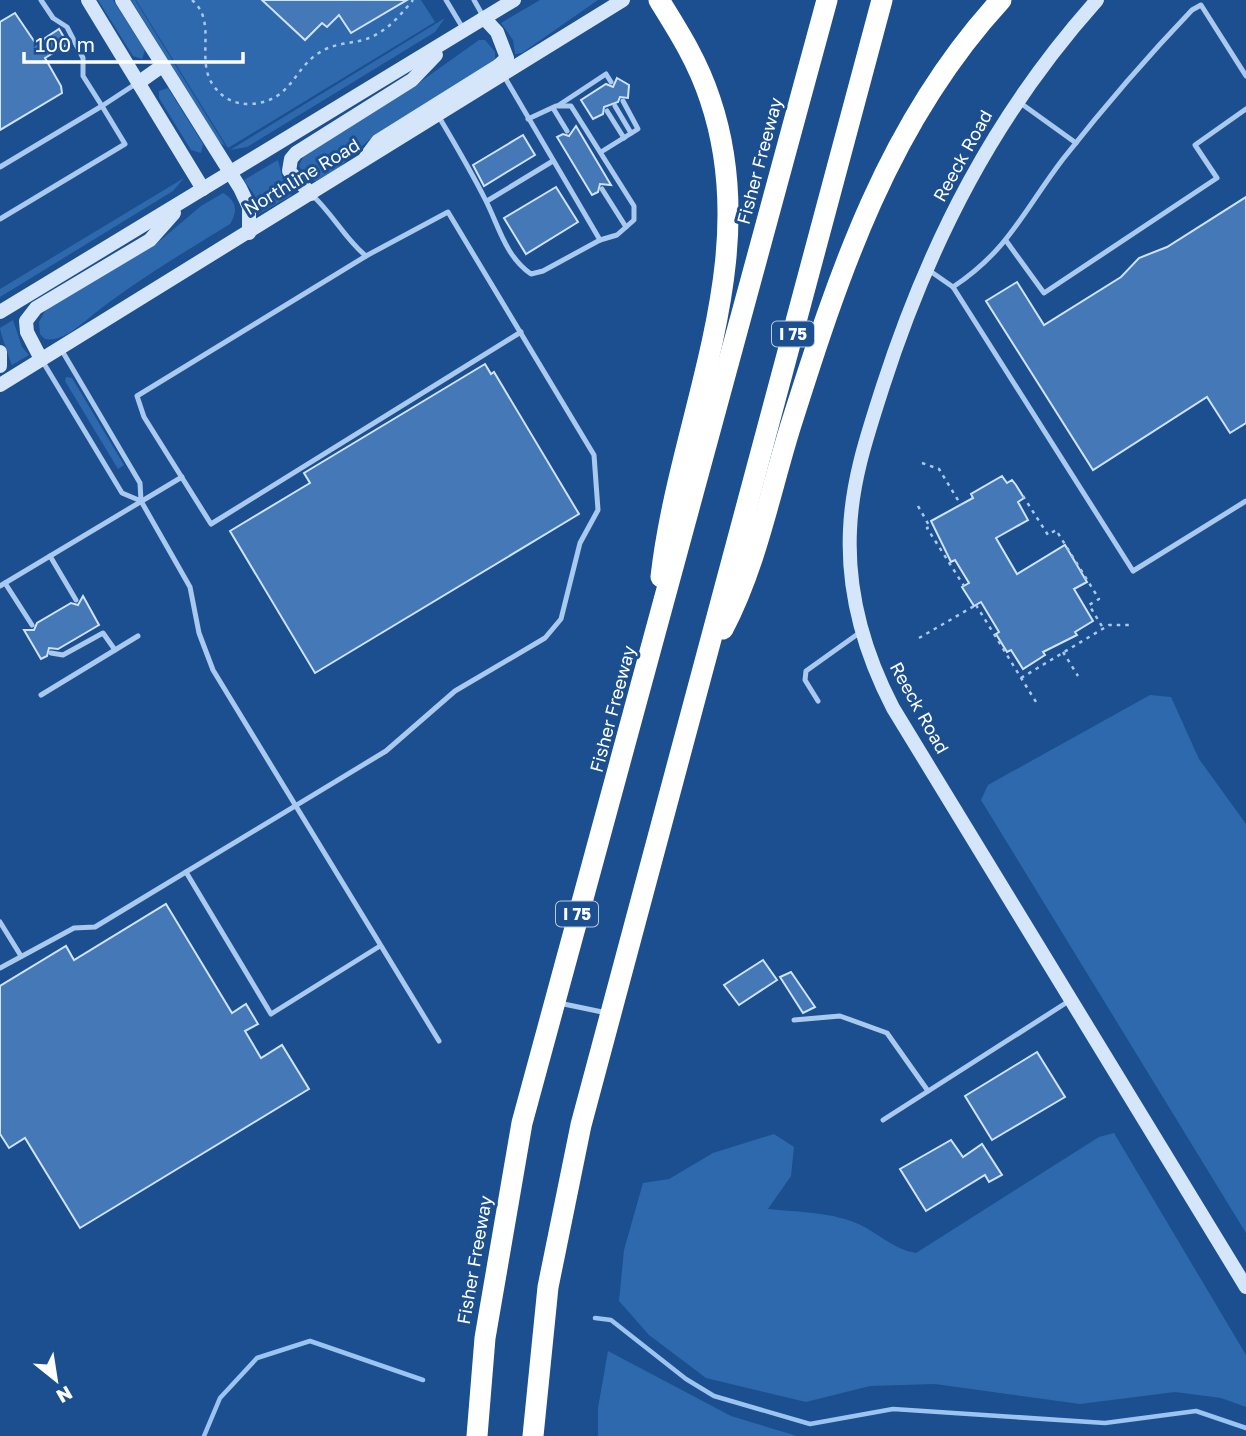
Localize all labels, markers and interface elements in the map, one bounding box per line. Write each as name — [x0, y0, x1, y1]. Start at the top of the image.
scale bar — [24, 21, 243, 65]
text: 100 m — [35, 31, 95, 57]
street label: Fisher Freeway — [732, 95, 787, 227]
street label: Reeck Road — [928, 106, 996, 205]
street label: Northline Road — [240, 133, 363, 219]
road number: I 75 — [772, 322, 814, 346]
street label: Fisher Freeway — [585, 643, 640, 775]
street label: Reeck Road — [886, 658, 954, 757]
road number: I 75 — [556, 902, 598, 926]
street label: Fisher Freeway — [452, 1194, 496, 1326]
north arrow — [21, 1345, 91, 1415]
text: N — [53, 1382, 77, 1409]

